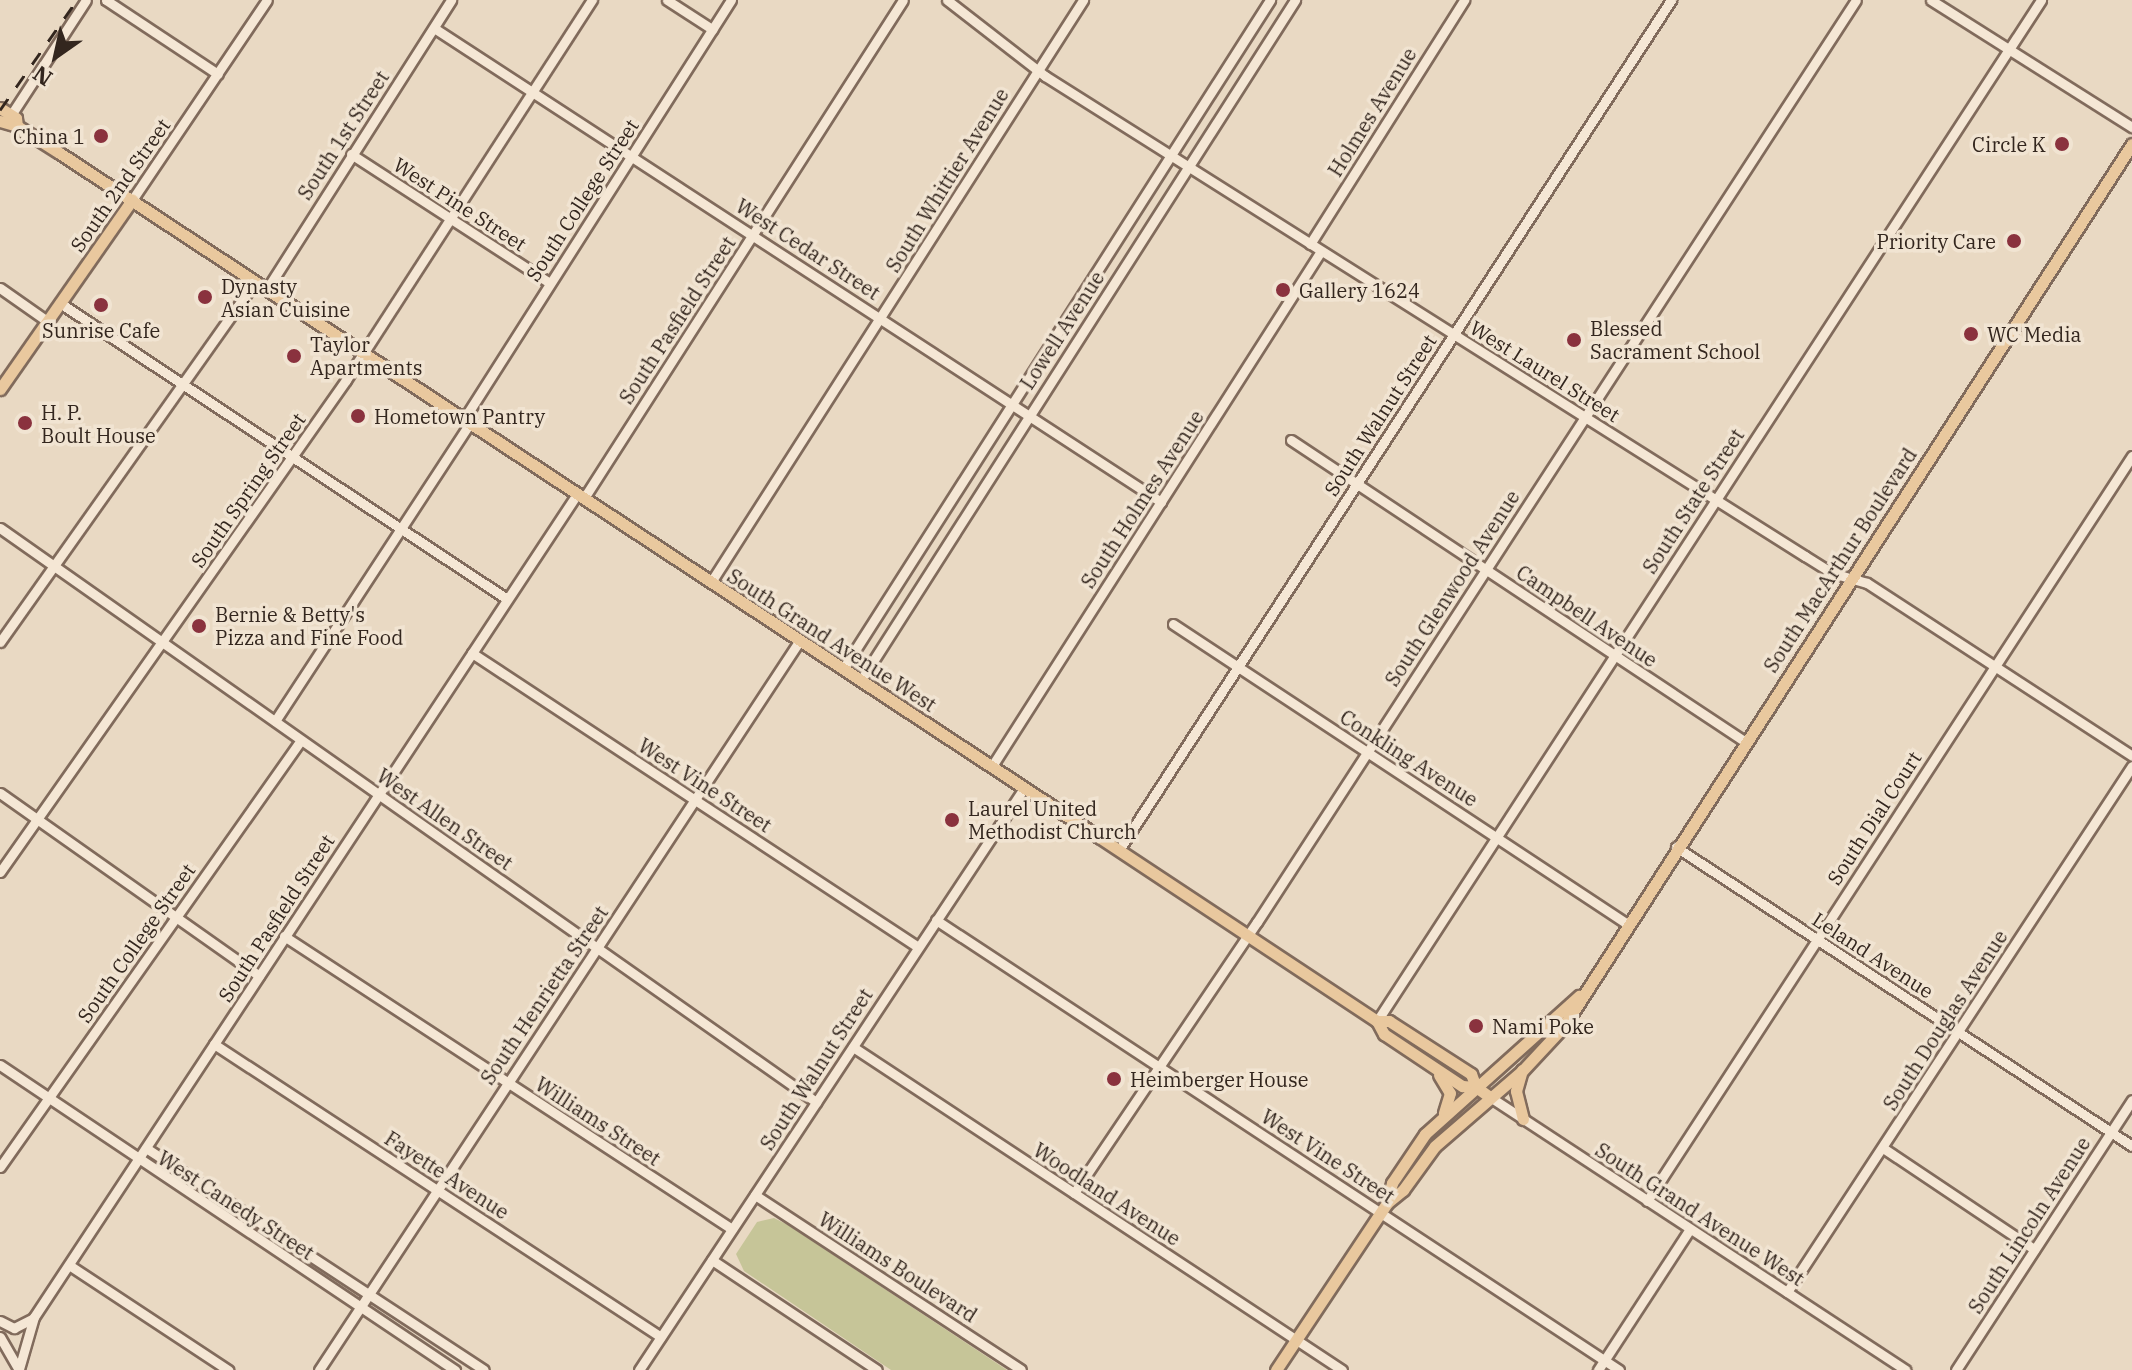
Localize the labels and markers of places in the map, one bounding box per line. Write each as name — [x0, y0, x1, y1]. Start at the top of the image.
place label: China 1 — [13, 124, 85, 148]
marker: China 1 — [92, 127, 110, 145]
place label: Circle K — [1972, 132, 2046, 156]
marker: Circle K — [2053, 135, 2071, 153]
place label: Priority Care — [1876, 229, 1996, 253]
marker: Priority Care — [2003, 230, 2025, 252]
place label: Dynasty Asian Cuisine — [221, 274, 350, 321]
place label: Gallery 1624 — [1299, 278, 1420, 302]
marker: Gallery 1624 — [1274, 281, 1292, 299]
marker: Dynasty Asian Cuisine — [196, 288, 214, 306]
marker: Sunrise Cafe — [92, 296, 110, 314]
place label: Blessed Sacrament School — [1590, 316, 1760, 363]
place label: Sunrise Cafe — [42, 318, 160, 342]
place label: WC Media — [1987, 322, 2081, 346]
marker: WC Media — [1962, 325, 1980, 343]
marker: Blessed Sacrament School — [1565, 331, 1583, 349]
place label: Taylor Apartments — [310, 332, 422, 379]
marker: Taylor Apartments — [285, 347, 303, 365]
place label: H. P. Boult House — [41, 400, 156, 447]
place label: Hometown Pantry — [374, 404, 545, 428]
marker: Hometown Pantry — [349, 407, 367, 425]
marker: H. P. Boult House — [16, 414, 34, 432]
place label: Bernie & Betty's Pizza and Fine Food — [215, 602, 403, 649]
marker: Bernie & Betty's Pizza and Fine Food — [190, 617, 208, 635]
place label: Laurel United Methodist Church — [968, 796, 1136, 843]
marker: Laurel United Methodist Church — [943, 811, 961, 829]
place label: Nami Poke — [1492, 1014, 1594, 1038]
marker: Nami Poke — [1467, 1017, 1485, 1035]
place label: Heimberger House — [1130, 1067, 1308, 1091]
marker: Heimberger House — [1105, 1070, 1123, 1088]

